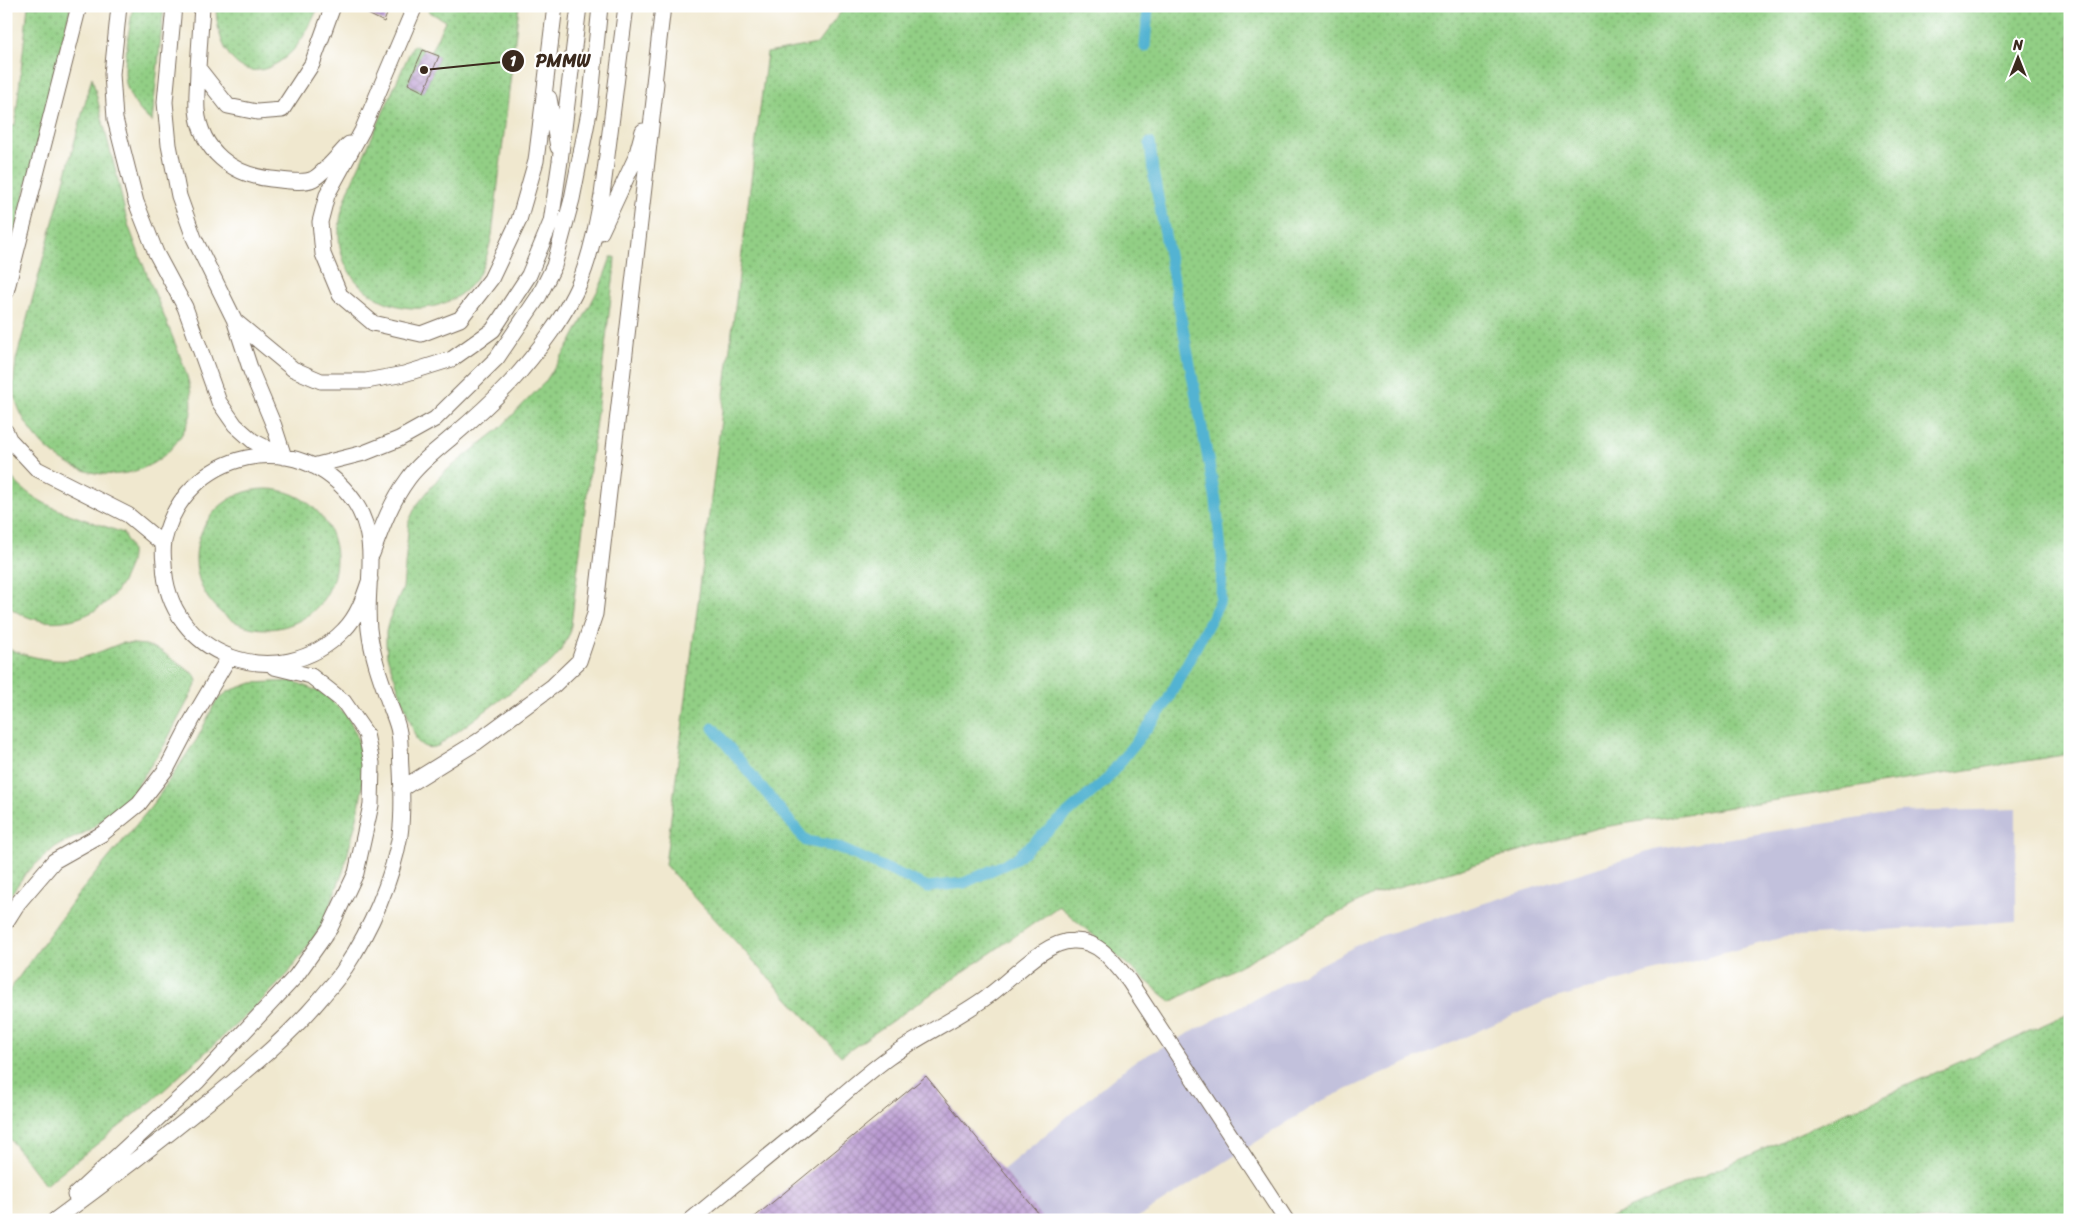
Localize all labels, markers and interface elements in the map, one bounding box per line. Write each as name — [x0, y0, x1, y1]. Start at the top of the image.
north arrow — [1994, 32, 2044, 82]
text: N — [2012, 33, 2023, 58]
callout: PMMW — [501, 44, 600, 77]
text: PMMW — [536, 45, 591, 77]
text: 1 — [510, 48, 517, 74]

